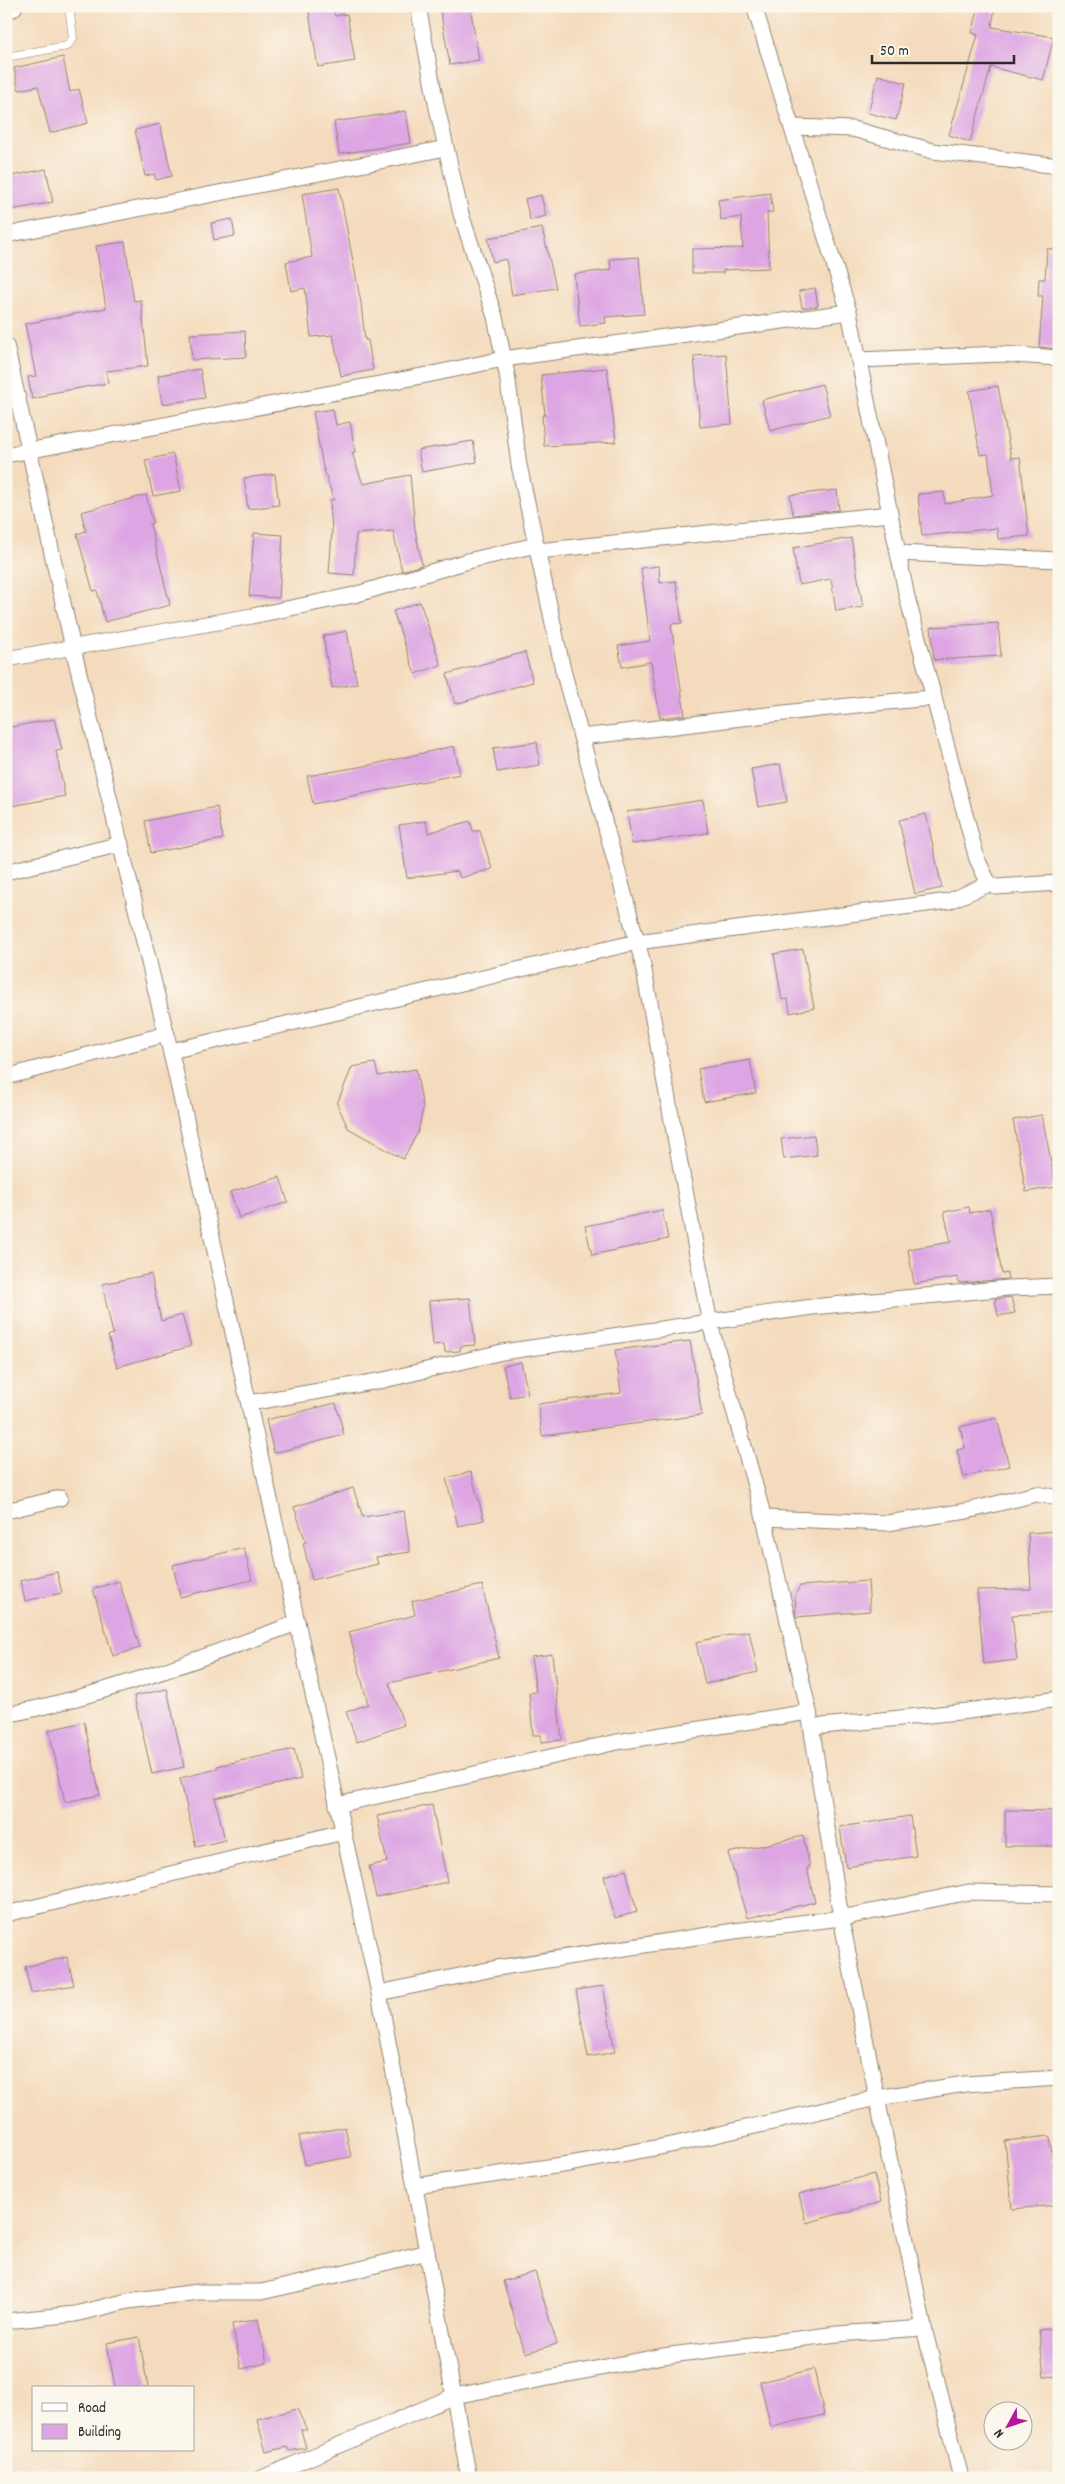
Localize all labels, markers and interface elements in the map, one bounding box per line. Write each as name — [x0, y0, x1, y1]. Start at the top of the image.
scale bar — [872, 32, 1015, 64]
text: 50 m — [880, 41, 909, 63]
legend — [32, 2386, 195, 2452]
text: Road — [78, 2398, 106, 2420]
north arrow — [982, 2402, 1032, 2452]
text: Building — [78, 2422, 121, 2444]
text: N — [990, 2424, 1009, 2442]

